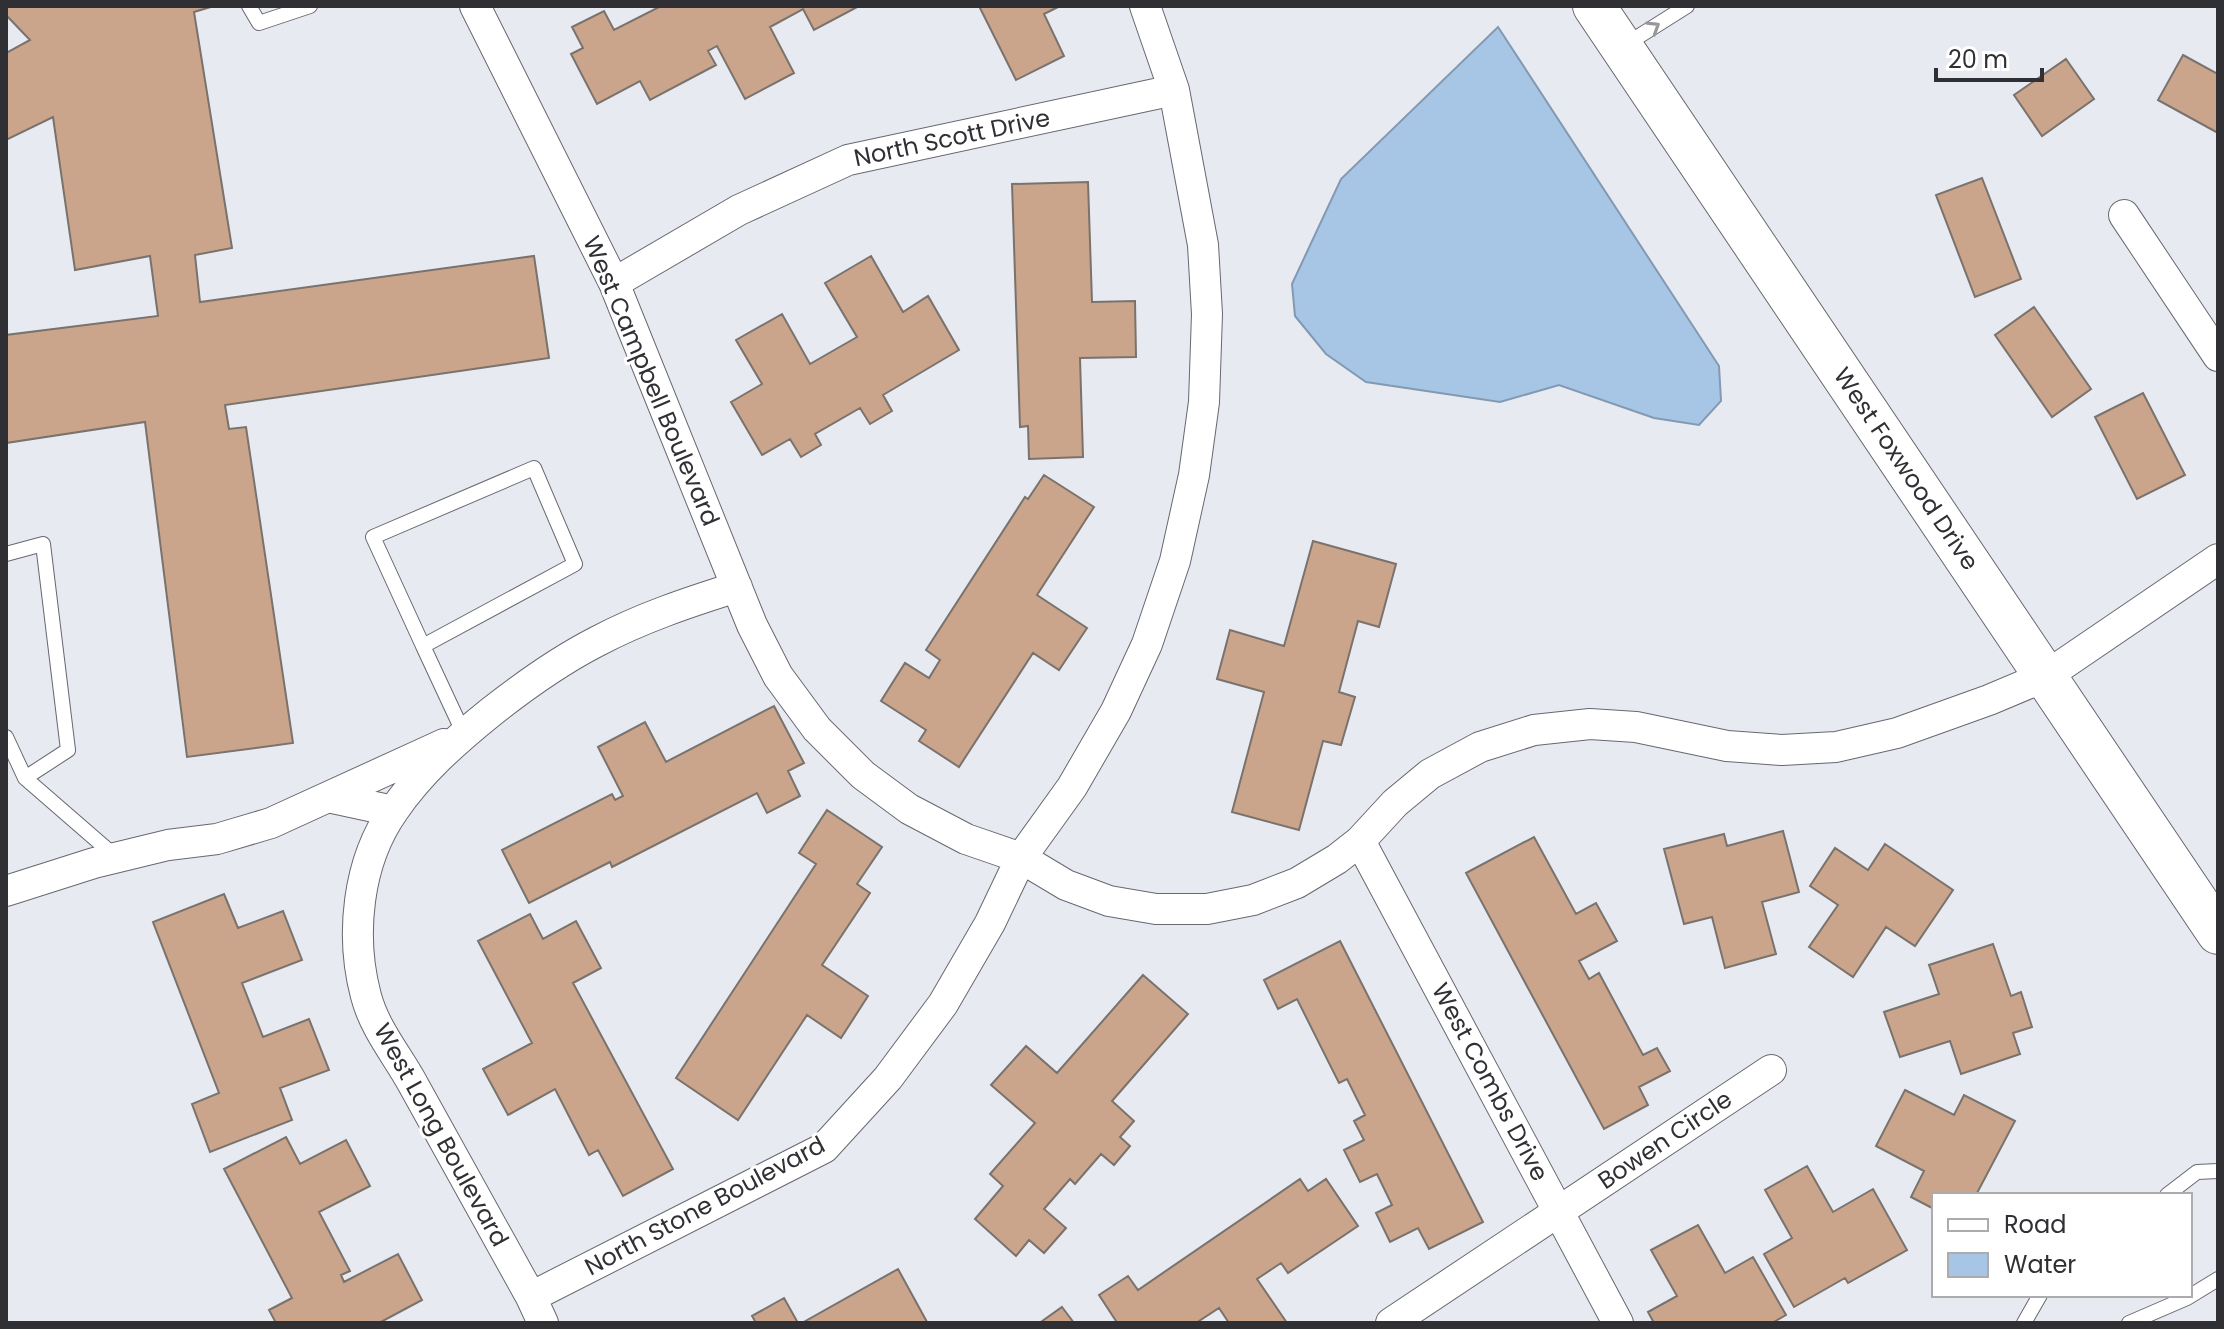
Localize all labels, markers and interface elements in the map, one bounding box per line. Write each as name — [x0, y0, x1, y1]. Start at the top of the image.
one-way arrow — [1645, 21, 1660, 36]
scale bar — [1936, 32, 2042, 82]
text: 20 m — [1948, 43, 2008, 76]
street label: North Scott Drive — [851, 101, 1053, 174]
street label: West Campbell Boulevard — [575, 231, 728, 531]
street label: West Foxwood Drive — [1826, 361, 1987, 577]
street label: West Combs Drive — [1424, 977, 1557, 1187]
street label: West Long Boulevard — [366, 1017, 517, 1252]
street label: Bowen Circle — [1591, 1083, 1738, 1197]
street label: North Stone Boulevard — [579, 1128, 831, 1283]
legend — [1932, 1193, 2192, 1297]
text: Road — [2004, 1208, 2066, 1241]
text: Water — [2004, 1248, 2076, 1281]

